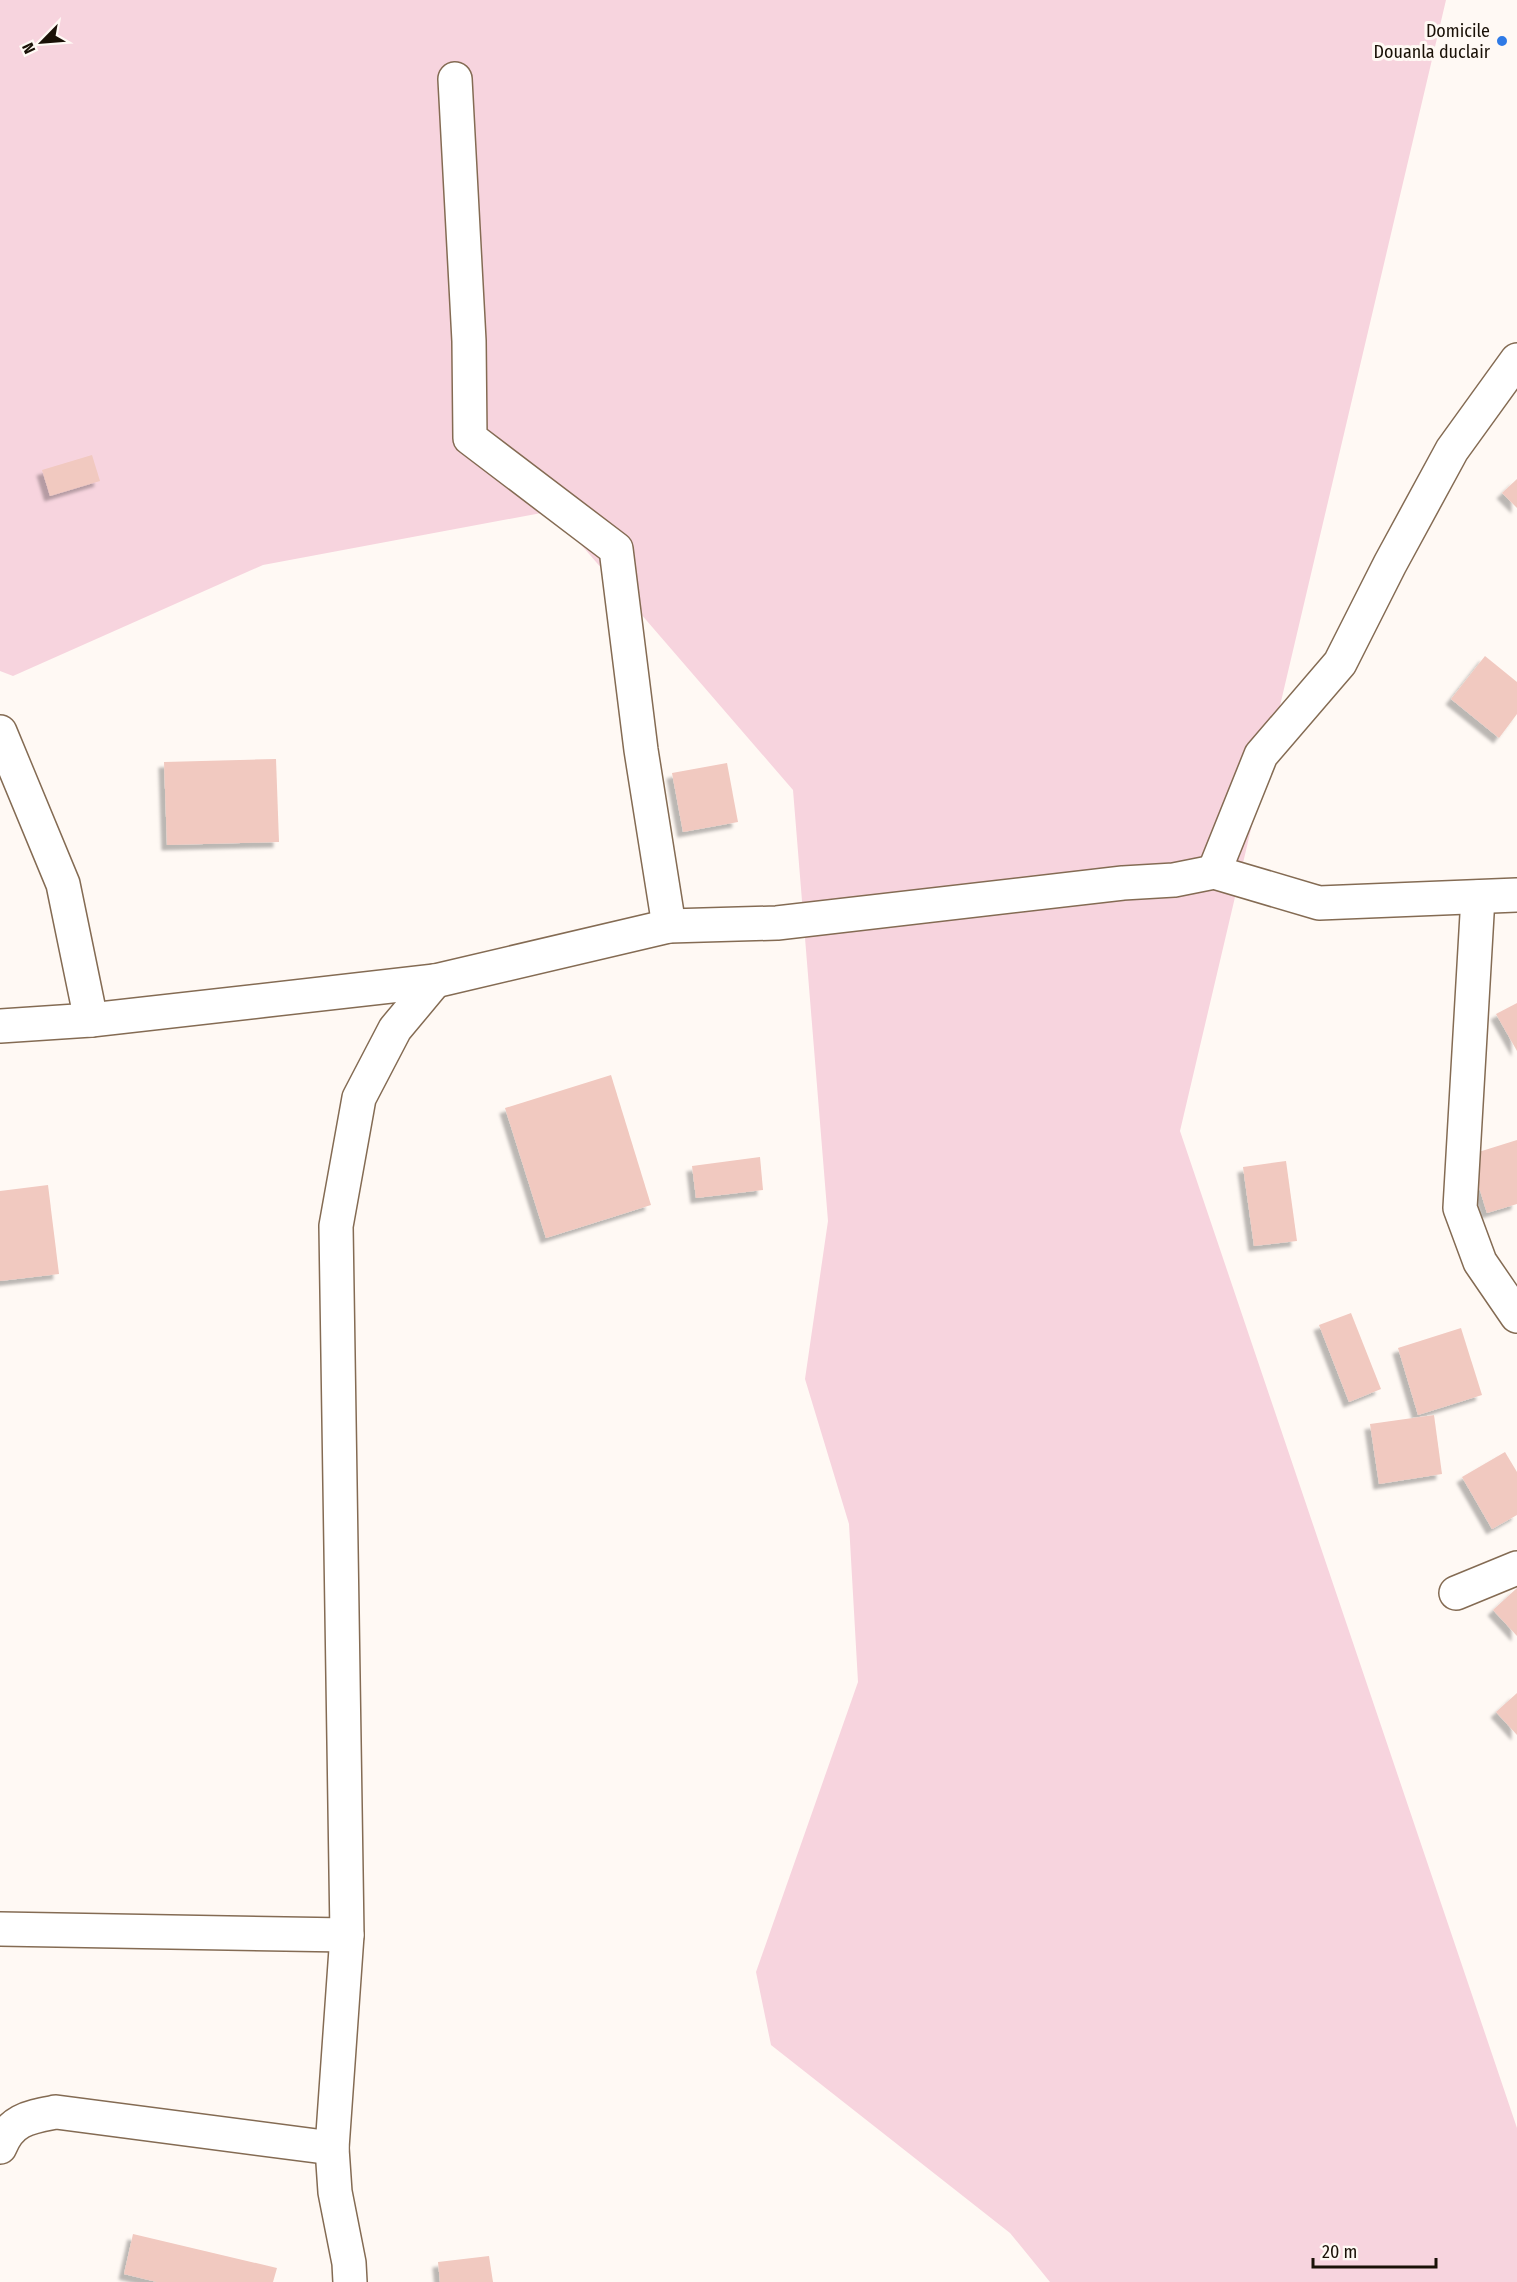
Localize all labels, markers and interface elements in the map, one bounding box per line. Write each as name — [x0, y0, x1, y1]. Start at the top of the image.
north arrow — [12, 12, 72, 72]
place label: Domicile Douanla duclair — [1374, 20, 1491, 63]
marker: Domicile Douanla duclair — [1495, 34, 1509, 48]
text: N — [18, 40, 39, 56]
scale bar — [1313, 2231, 1436, 2269]
text: 20 m — [1322, 2241, 1357, 2263]

